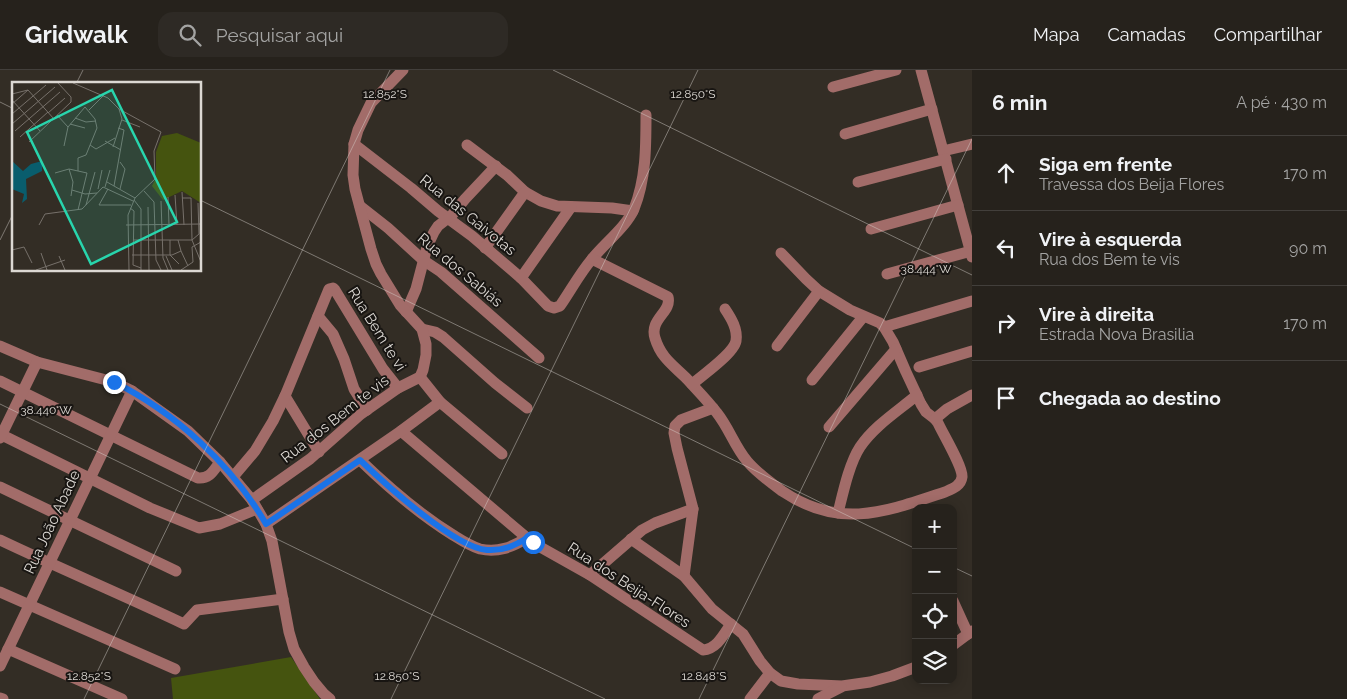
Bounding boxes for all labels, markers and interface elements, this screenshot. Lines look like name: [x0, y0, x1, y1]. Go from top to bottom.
search box: [158, 12, 508, 57]
text: Gridwalk: [25, 20, 128, 49]
icon: search: [176, 21, 204, 49]
text: Pesquisar aqui: [216, 24, 343, 46]
text: Mapa: [1033, 24, 1079, 45]
text: Camadas: [1107, 24, 1186, 45]
text: Compartilhar: [1214, 24, 1322, 45]
inset map: [12, 82, 201, 271]
text: 12.852°S: [363, 87, 407, 101]
text: 12.850°S: [671, 87, 715, 101]
text: 6 min: [992, 90, 1047, 115]
text: A pé · 430 m: [1236, 93, 1327, 112]
text: Siga em frente: [1039, 153, 1172, 175]
icon: ahead: [992, 159, 1020, 187]
text: 170 m: [1283, 164, 1327, 183]
street label: Rua das Gaivotas: [416, 171, 520, 259]
text: Travessa dos Beija Flores: [1039, 175, 1224, 194]
text: Vire à esquerda: [1039, 228, 1182, 250]
street label: Rua dos Sabiás: [414, 229, 506, 311]
icon: left: [992, 234, 1020, 262]
text: 90 m: [1289, 239, 1327, 258]
text: Rua dos Bem te vis: [1039, 250, 1180, 269]
text: 38.444°W: [900, 262, 952, 276]
street label: Rua Bem te vi: [344, 284, 410, 374]
text: Vire à direita: [1039, 303, 1154, 325]
icon: right: [992, 309, 1020, 337]
text: 170 m: [1283, 314, 1327, 333]
text: Estrada Nova Brasilia: [1039, 325, 1194, 344]
route end: [103, 371, 126, 394]
street label: Rua dos Bem te vis: [277, 371, 393, 467]
icon: arrive: [992, 384, 1020, 412]
text: Chegada ao destino: [1039, 387, 1221, 409]
text: 38.440°W: [20, 403, 72, 417]
street label: Rua João Abade: [20, 467, 84, 577]
map controls: [912, 504, 957, 684]
button: +: [912, 504, 957, 549]
route start: [522, 531, 545, 554]
street label: Rua dos Beija-Flores: [564, 539, 694, 631]
button: −: [912, 549, 957, 594]
button: locate: [912, 594, 957, 639]
button: layers: [912, 639, 957, 684]
text: 12.852°S: [67, 669, 111, 683]
text: 12.850°S: [375, 669, 419, 683]
text: 12.848°S: [682, 669, 726, 683]

